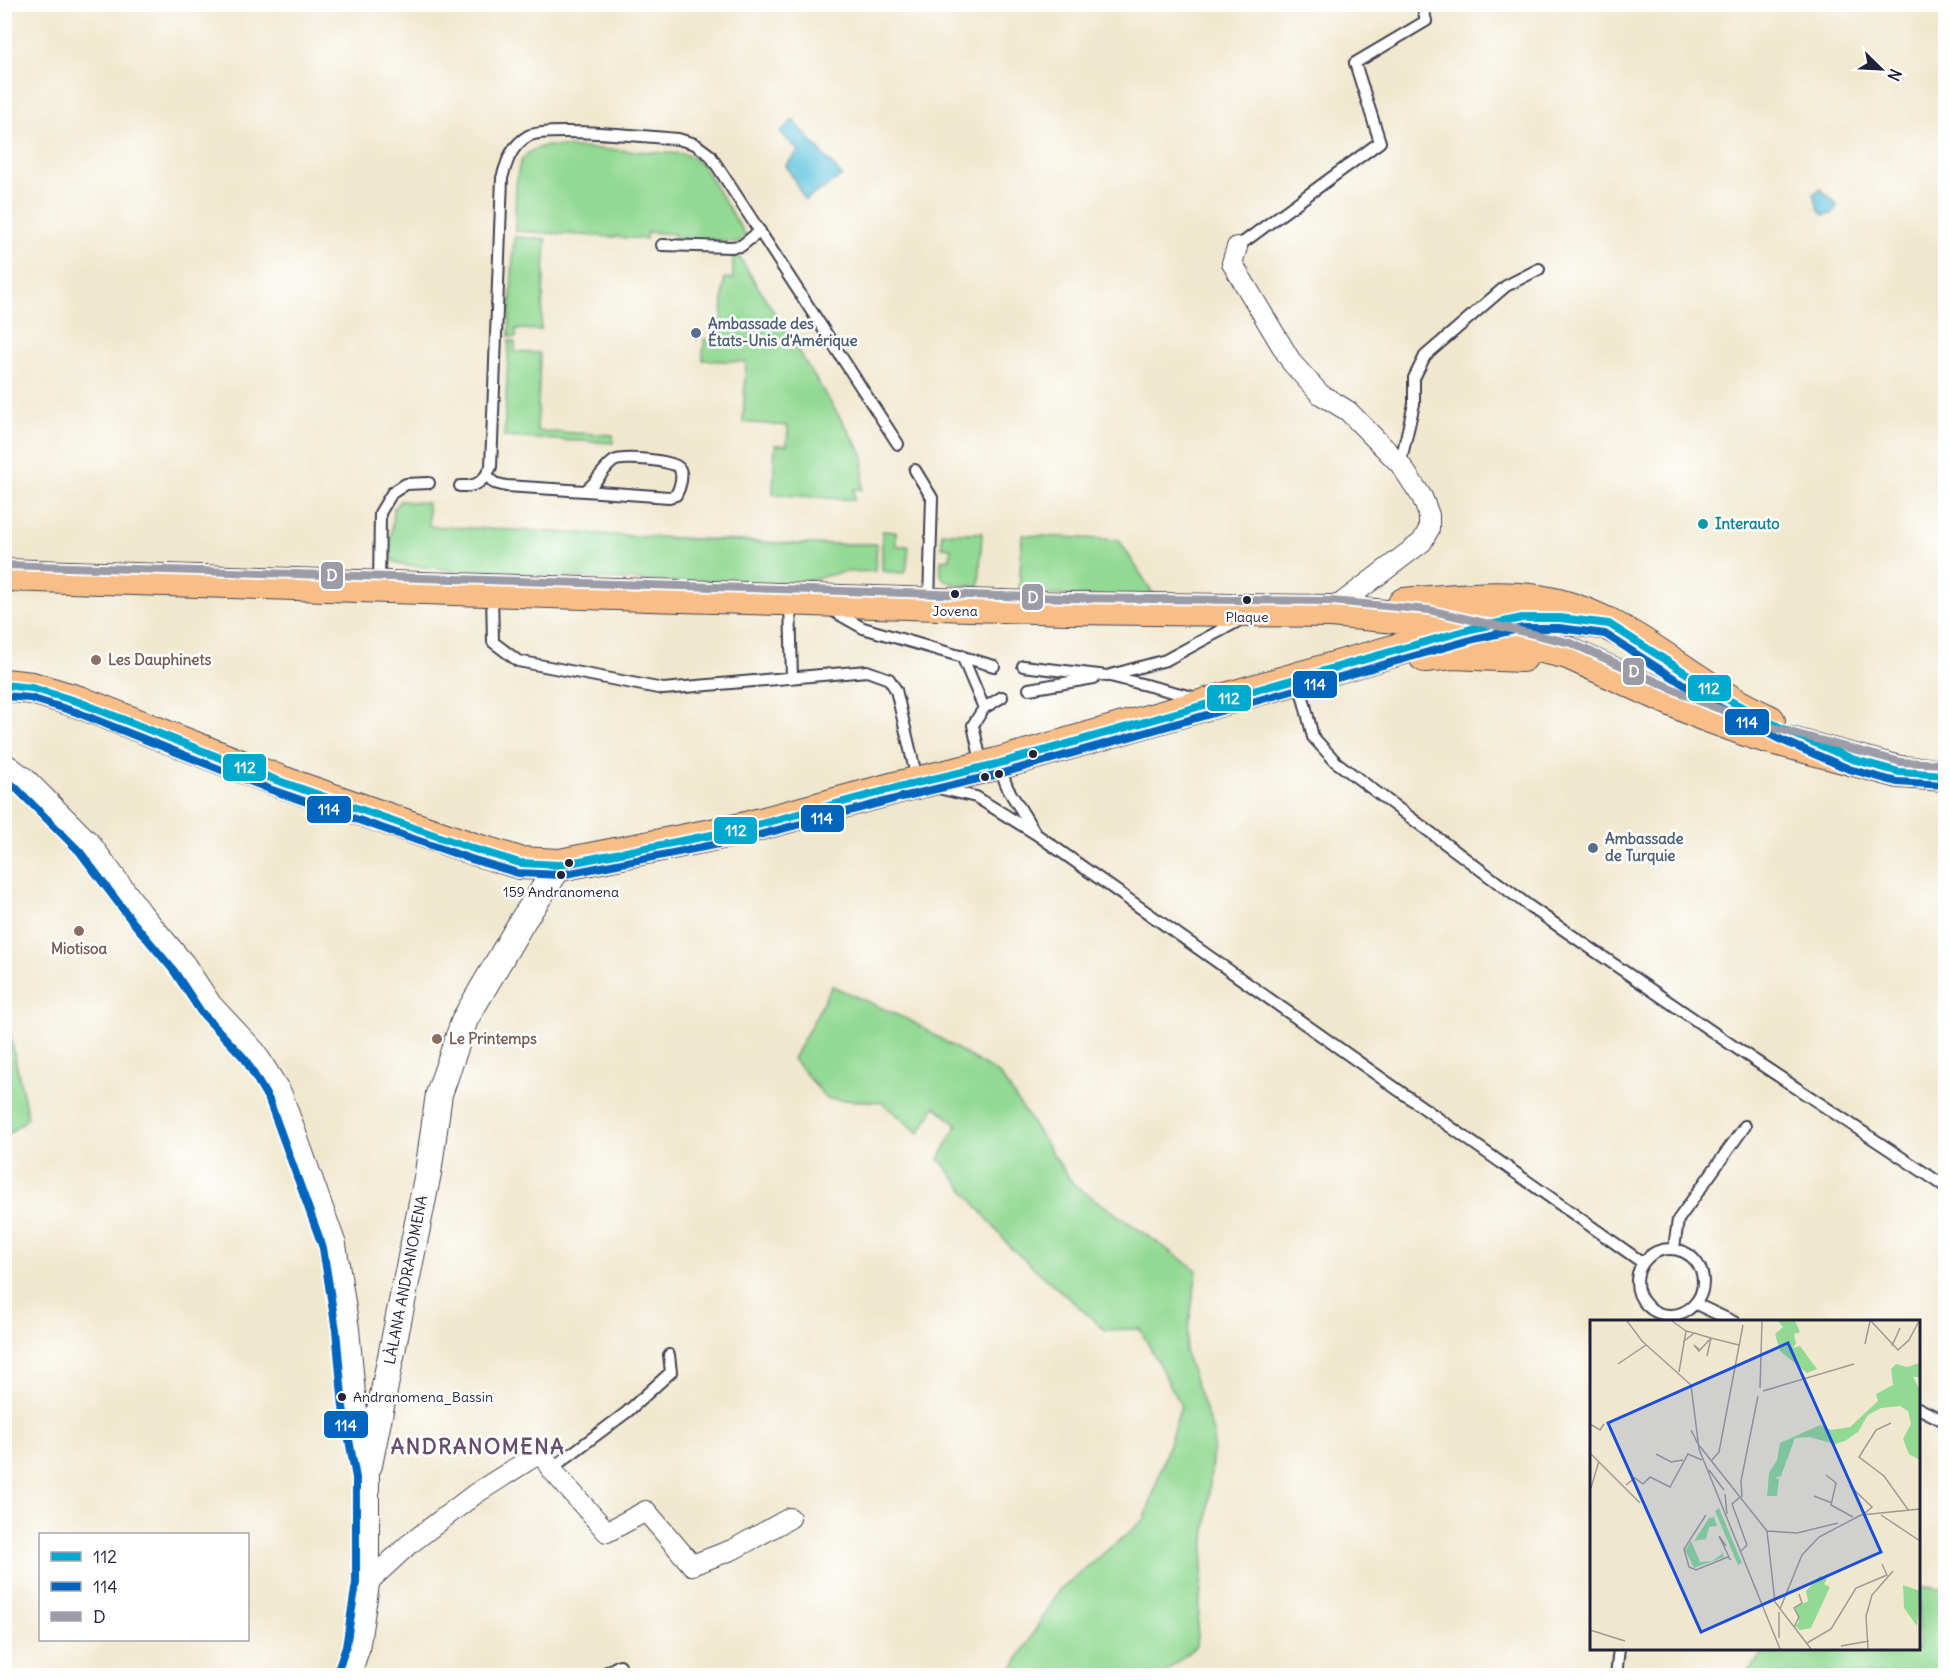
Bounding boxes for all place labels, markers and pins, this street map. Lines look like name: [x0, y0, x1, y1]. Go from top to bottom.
place label: Ambassade des États-Unis d'Amérique: [708, 314, 858, 351]
marker: Ambassade des États-Unis d'Amérique: [689, 326, 703, 340]
place label: Interauto: [1715, 514, 1780, 533]
marker: Interauto: [1696, 517, 1710, 531]
marker: Jovena: [949, 588, 961, 600]
marker: Plaque: [1241, 594, 1253, 606]
place label: Jovena: [932, 602, 978, 620]
place label: Plaque: [1226, 608, 1268, 626]
place label: Les Dauphinets: [108, 650, 211, 670]
marker: Les Dauphinets: [89, 653, 103, 667]
unlabelled marker: [1027, 748, 1039, 760]
unlabelled marker: [993, 768, 1005, 780]
unlabelled marker: [979, 771, 991, 783]
place label: Ambassade de Turquie: [1605, 829, 1684, 866]
marker: Ambassade de Turquie: [1586, 841, 1600, 855]
unlabelled marker: [563, 857, 575, 869]
marker: 159 Andranomena: [555, 869, 567, 881]
place label: 159 Andranomena: [503, 883, 619, 901]
marker: Miotisoa: [72, 924, 86, 938]
place label: Miotisoa: [51, 939, 107, 958]
place label: Le Printemps: [449, 1029, 537, 1049]
marker: Le Printemps: [430, 1032, 444, 1046]
place label: Andranomena_Bassin: [353, 1388, 493, 1406]
marker: Andranomena_Bassin: [336, 1391, 348, 1403]

